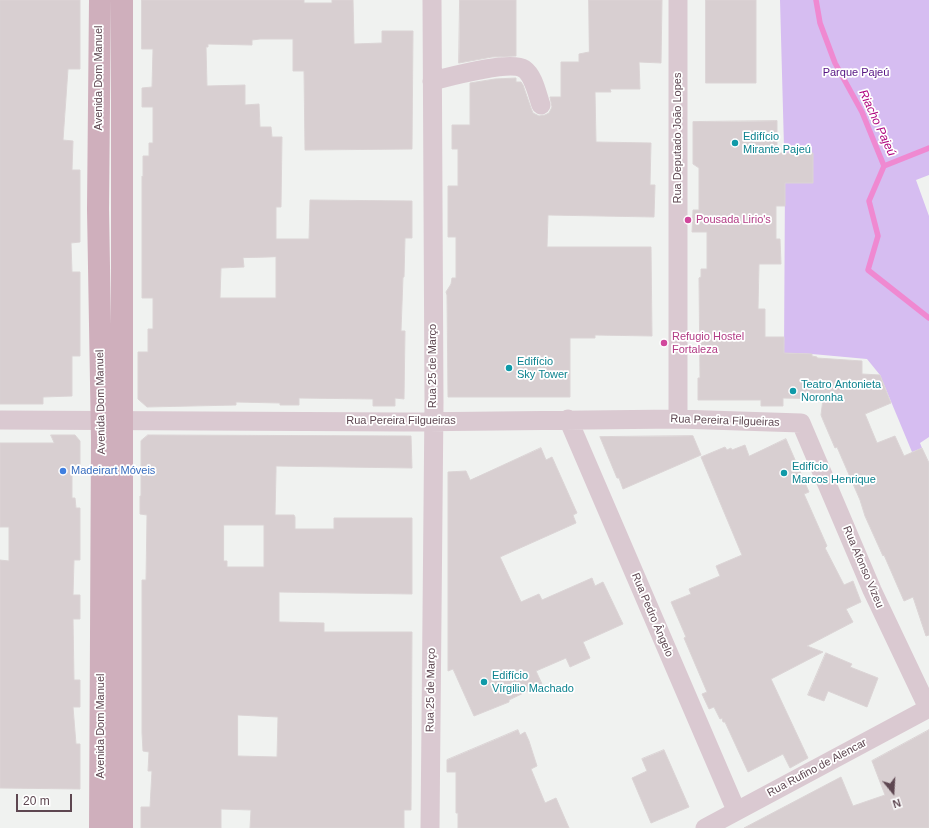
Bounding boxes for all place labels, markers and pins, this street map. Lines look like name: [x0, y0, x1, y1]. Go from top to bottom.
place label: Edifício Mirante Pajeú: [743, 130, 811, 156]
marker: Edifício Mirante Pajeú: [730, 138, 740, 148]
place label: Pousada Lirio's: [696, 213, 771, 227]
marker: Pousada Lirio's: [683, 215, 693, 225]
place label: Refugio Hostel Fortaleza: [672, 330, 744, 356]
marker: Refugio Hostel Fortaleza: [659, 338, 669, 348]
place label: Edifício Sky Tower: [517, 355, 568, 381]
marker: Edifício Sky Tower: [504, 363, 514, 373]
place label: Teatro Antonieta Noronha: [801, 378, 881, 404]
marker: Teatro Antonieta Noronha: [788, 386, 798, 396]
place label: Edifício Marcos Henrique: [792, 460, 876, 486]
place label: Madeirart Móveis: [71, 464, 155, 478]
marker: Madeirart Móveis: [58, 466, 68, 476]
marker: Edifício Marcos Henrique: [779, 468, 789, 478]
place label: Edifício Vírgilio Machado: [492, 669, 574, 695]
marker: Edifício Vírgilio Machado: [479, 677, 489, 687]

